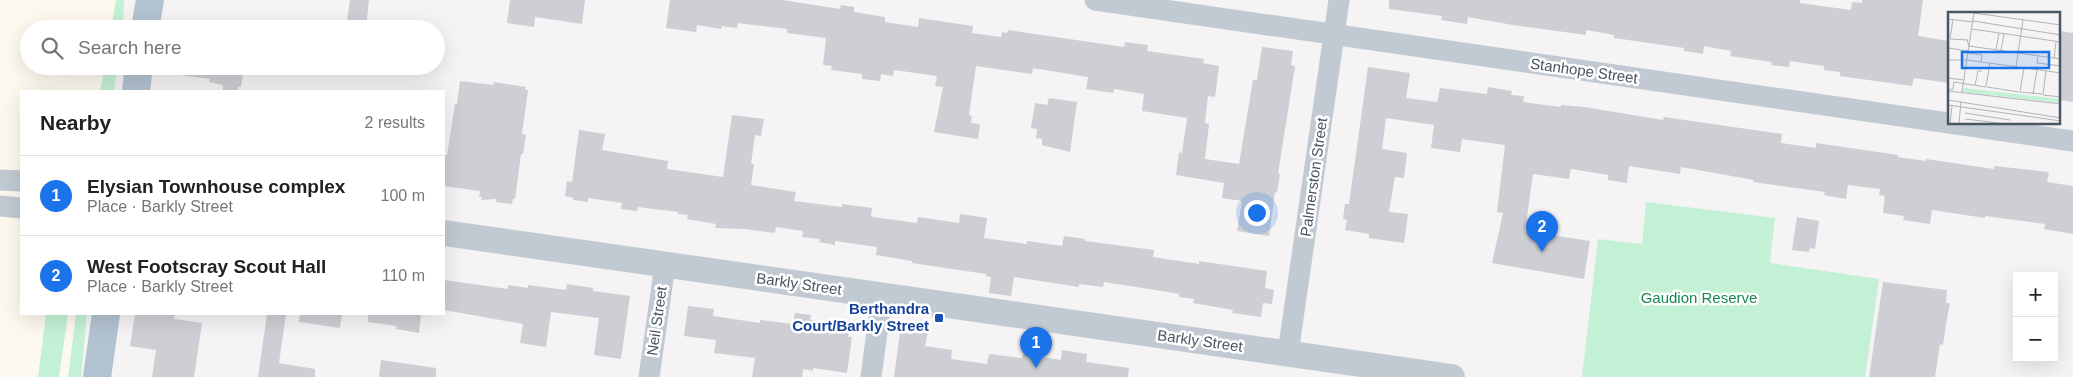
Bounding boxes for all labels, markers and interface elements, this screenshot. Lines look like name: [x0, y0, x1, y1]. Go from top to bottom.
inset map: [1948, 12, 2060, 125]
search box: [20, 20, 445, 75]
icon: search: [38, 34, 66, 62]
text: Search here: [78, 37, 182, 58]
street label: Stanhope Street: [1529, 55, 1640, 87]
text: Nearby: [40, 111, 111, 134]
text: 2 results: [365, 114, 425, 131]
street label: Palmerston Street: [1297, 115, 1330, 238]
text: Elysian Townhouse complex: [87, 176, 345, 197]
text: 1: [52, 187, 60, 204]
text: 100 m: [381, 187, 425, 204]
text: Place · Barkly Street: [87, 198, 233, 215]
your location: [1244, 200, 1270, 226]
pin: 2: [1526, 211, 1558, 252]
text: West Footscray Scout Hall: [87, 256, 326, 277]
text: 2: [52, 267, 60, 284]
text: 110 m: [382, 267, 425, 284]
street label: Barkly Street: [755, 269, 844, 298]
map controls: [2013, 272, 2058, 362]
button: +: [2013, 272, 2058, 317]
text: Place · Barkly Street: [87, 278, 233, 295]
street label: Neil Street: [643, 284, 670, 357]
park label: Gaudion Reserve: [1641, 289, 1757, 306]
place label: Berthandra Court/Barkly Street: [792, 300, 930, 334]
marker: Berthandra Court/Barkly Street: [933, 312, 945, 324]
button: −: [2013, 317, 2058, 362]
street label: Barkly Street: [1156, 326, 1245, 355]
pin: 1: [1020, 327, 1052, 368]

